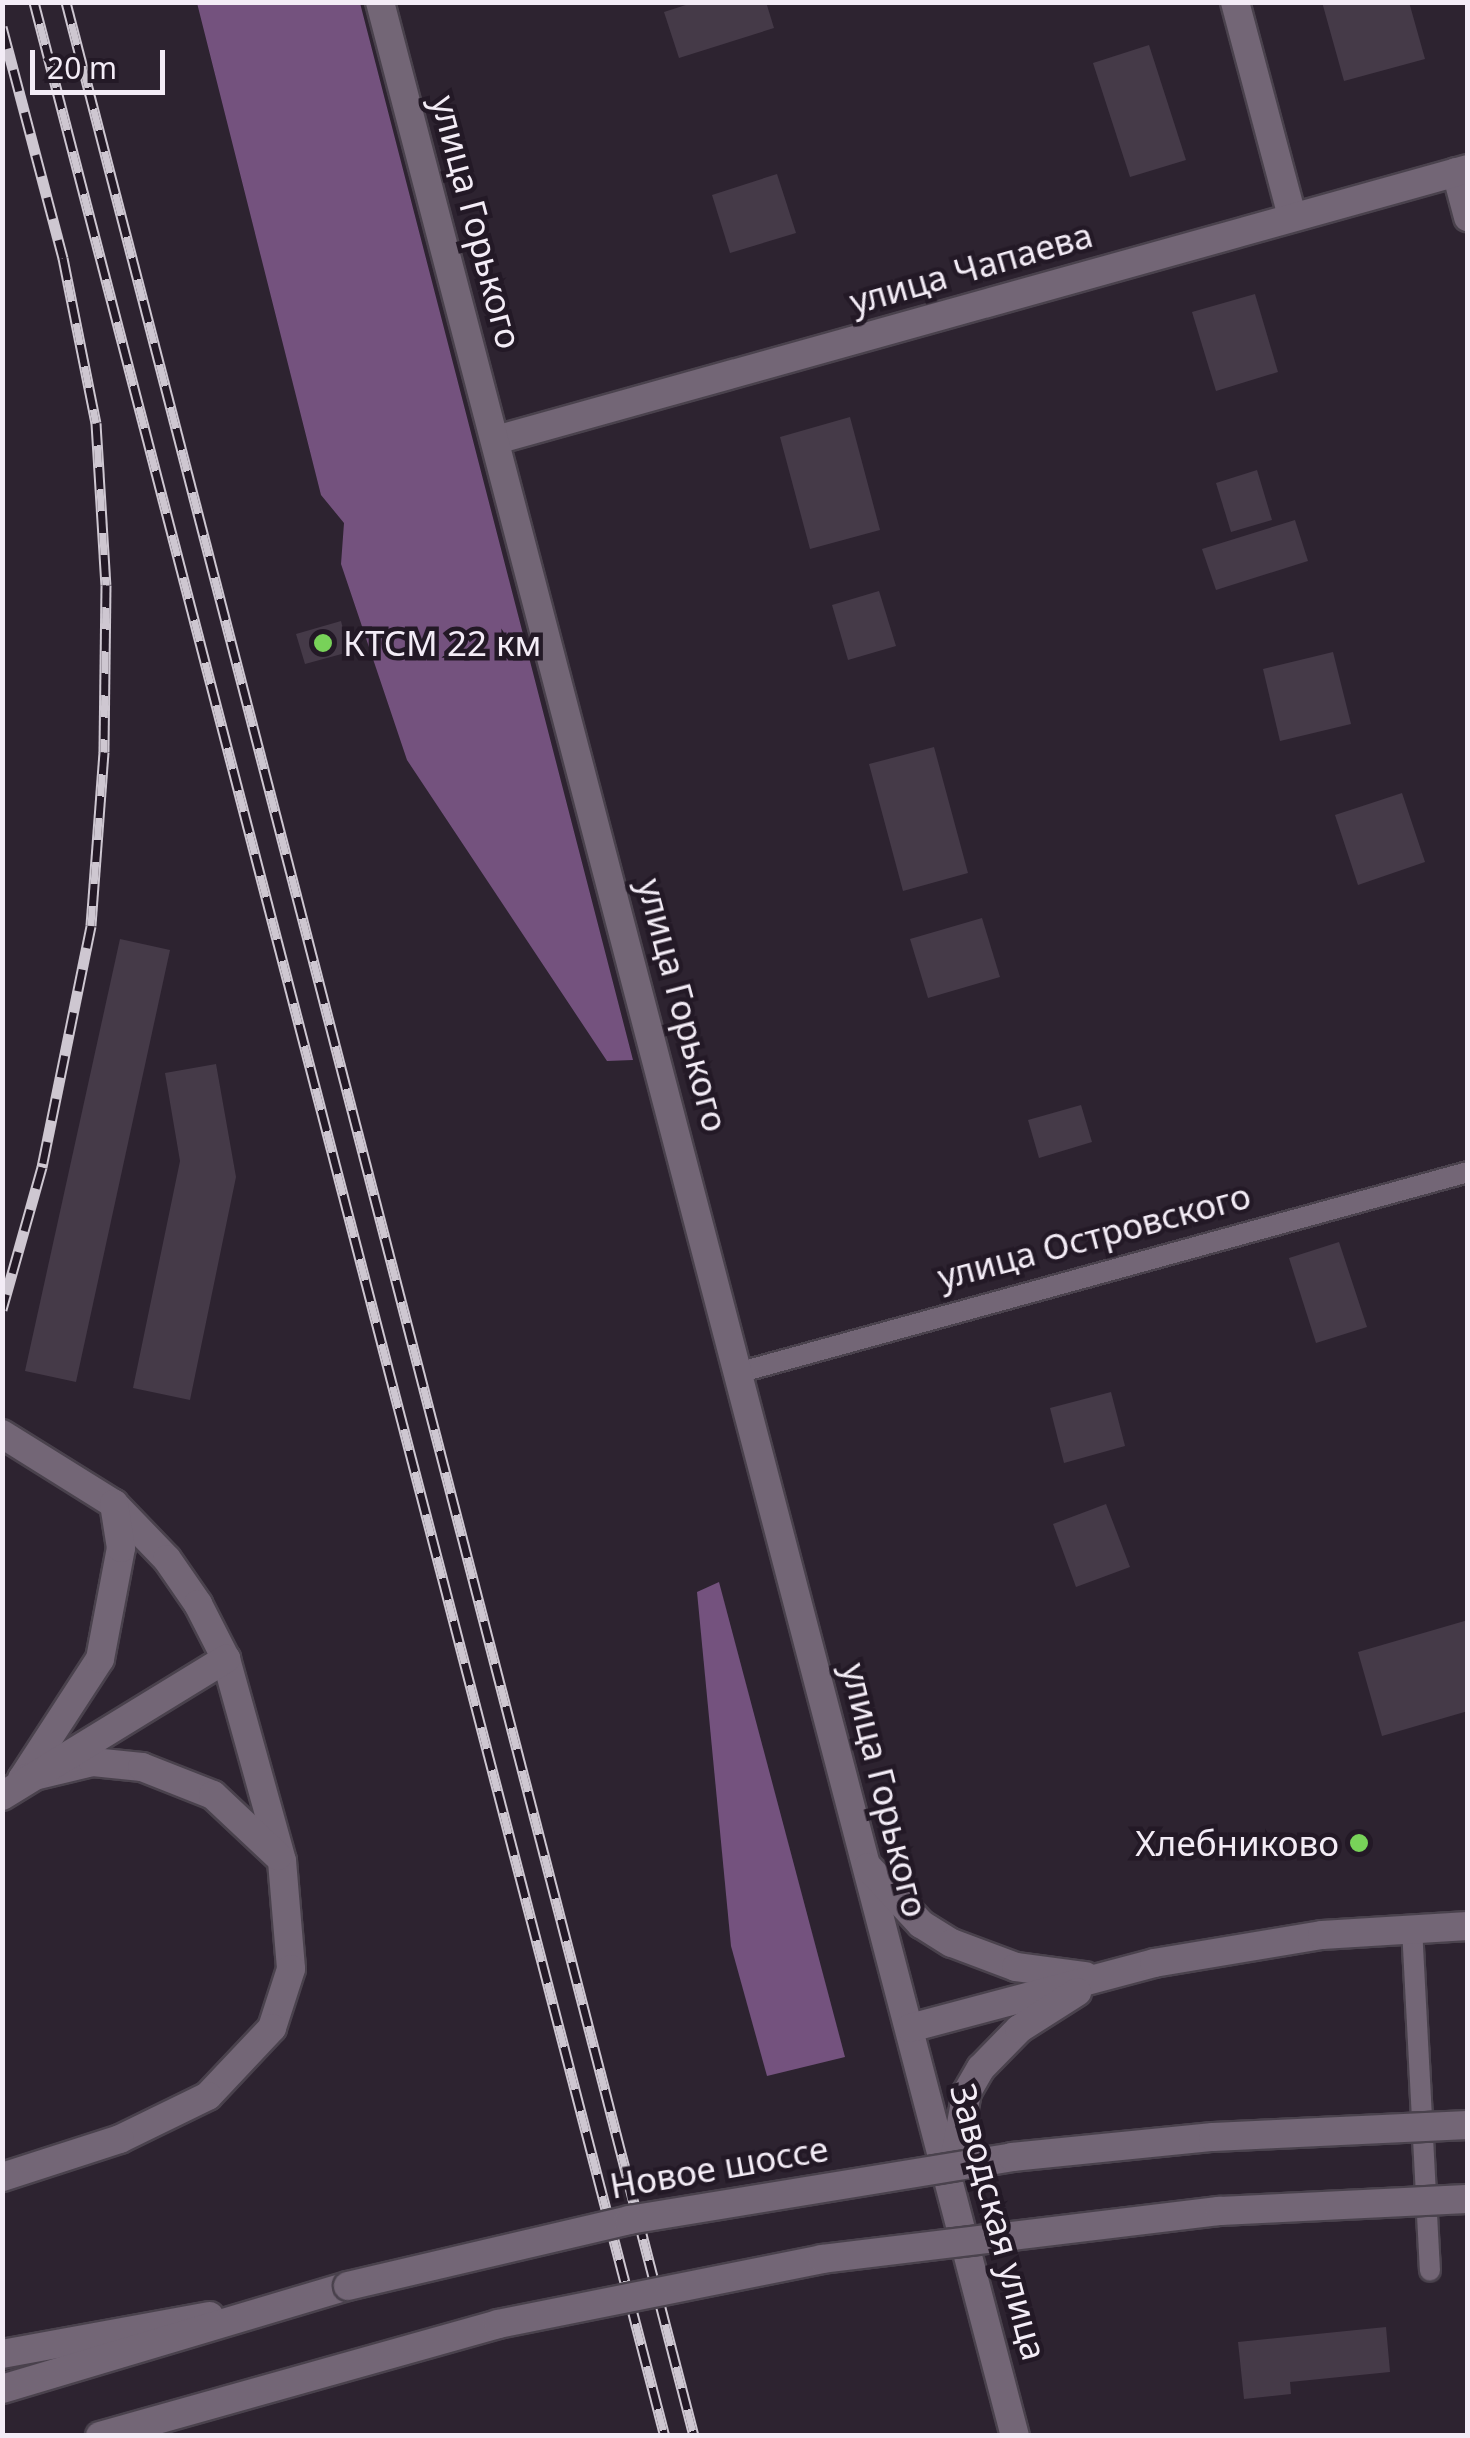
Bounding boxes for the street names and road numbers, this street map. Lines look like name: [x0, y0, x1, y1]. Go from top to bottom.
street label: улица Горького: [423, 91, 531, 353]
street label: улица Чапаева: [845, 213, 1097, 323]
street label: улица Горького: [629, 874, 737, 1136]
street label: улица Островского: [933, 1174, 1255, 1298]
street label: улица Горького: [833, 1659, 937, 1921]
street label: Заводская улица: [942, 2079, 1056, 2365]
street label: Новое шоссе: [607, 2127, 831, 2207]

